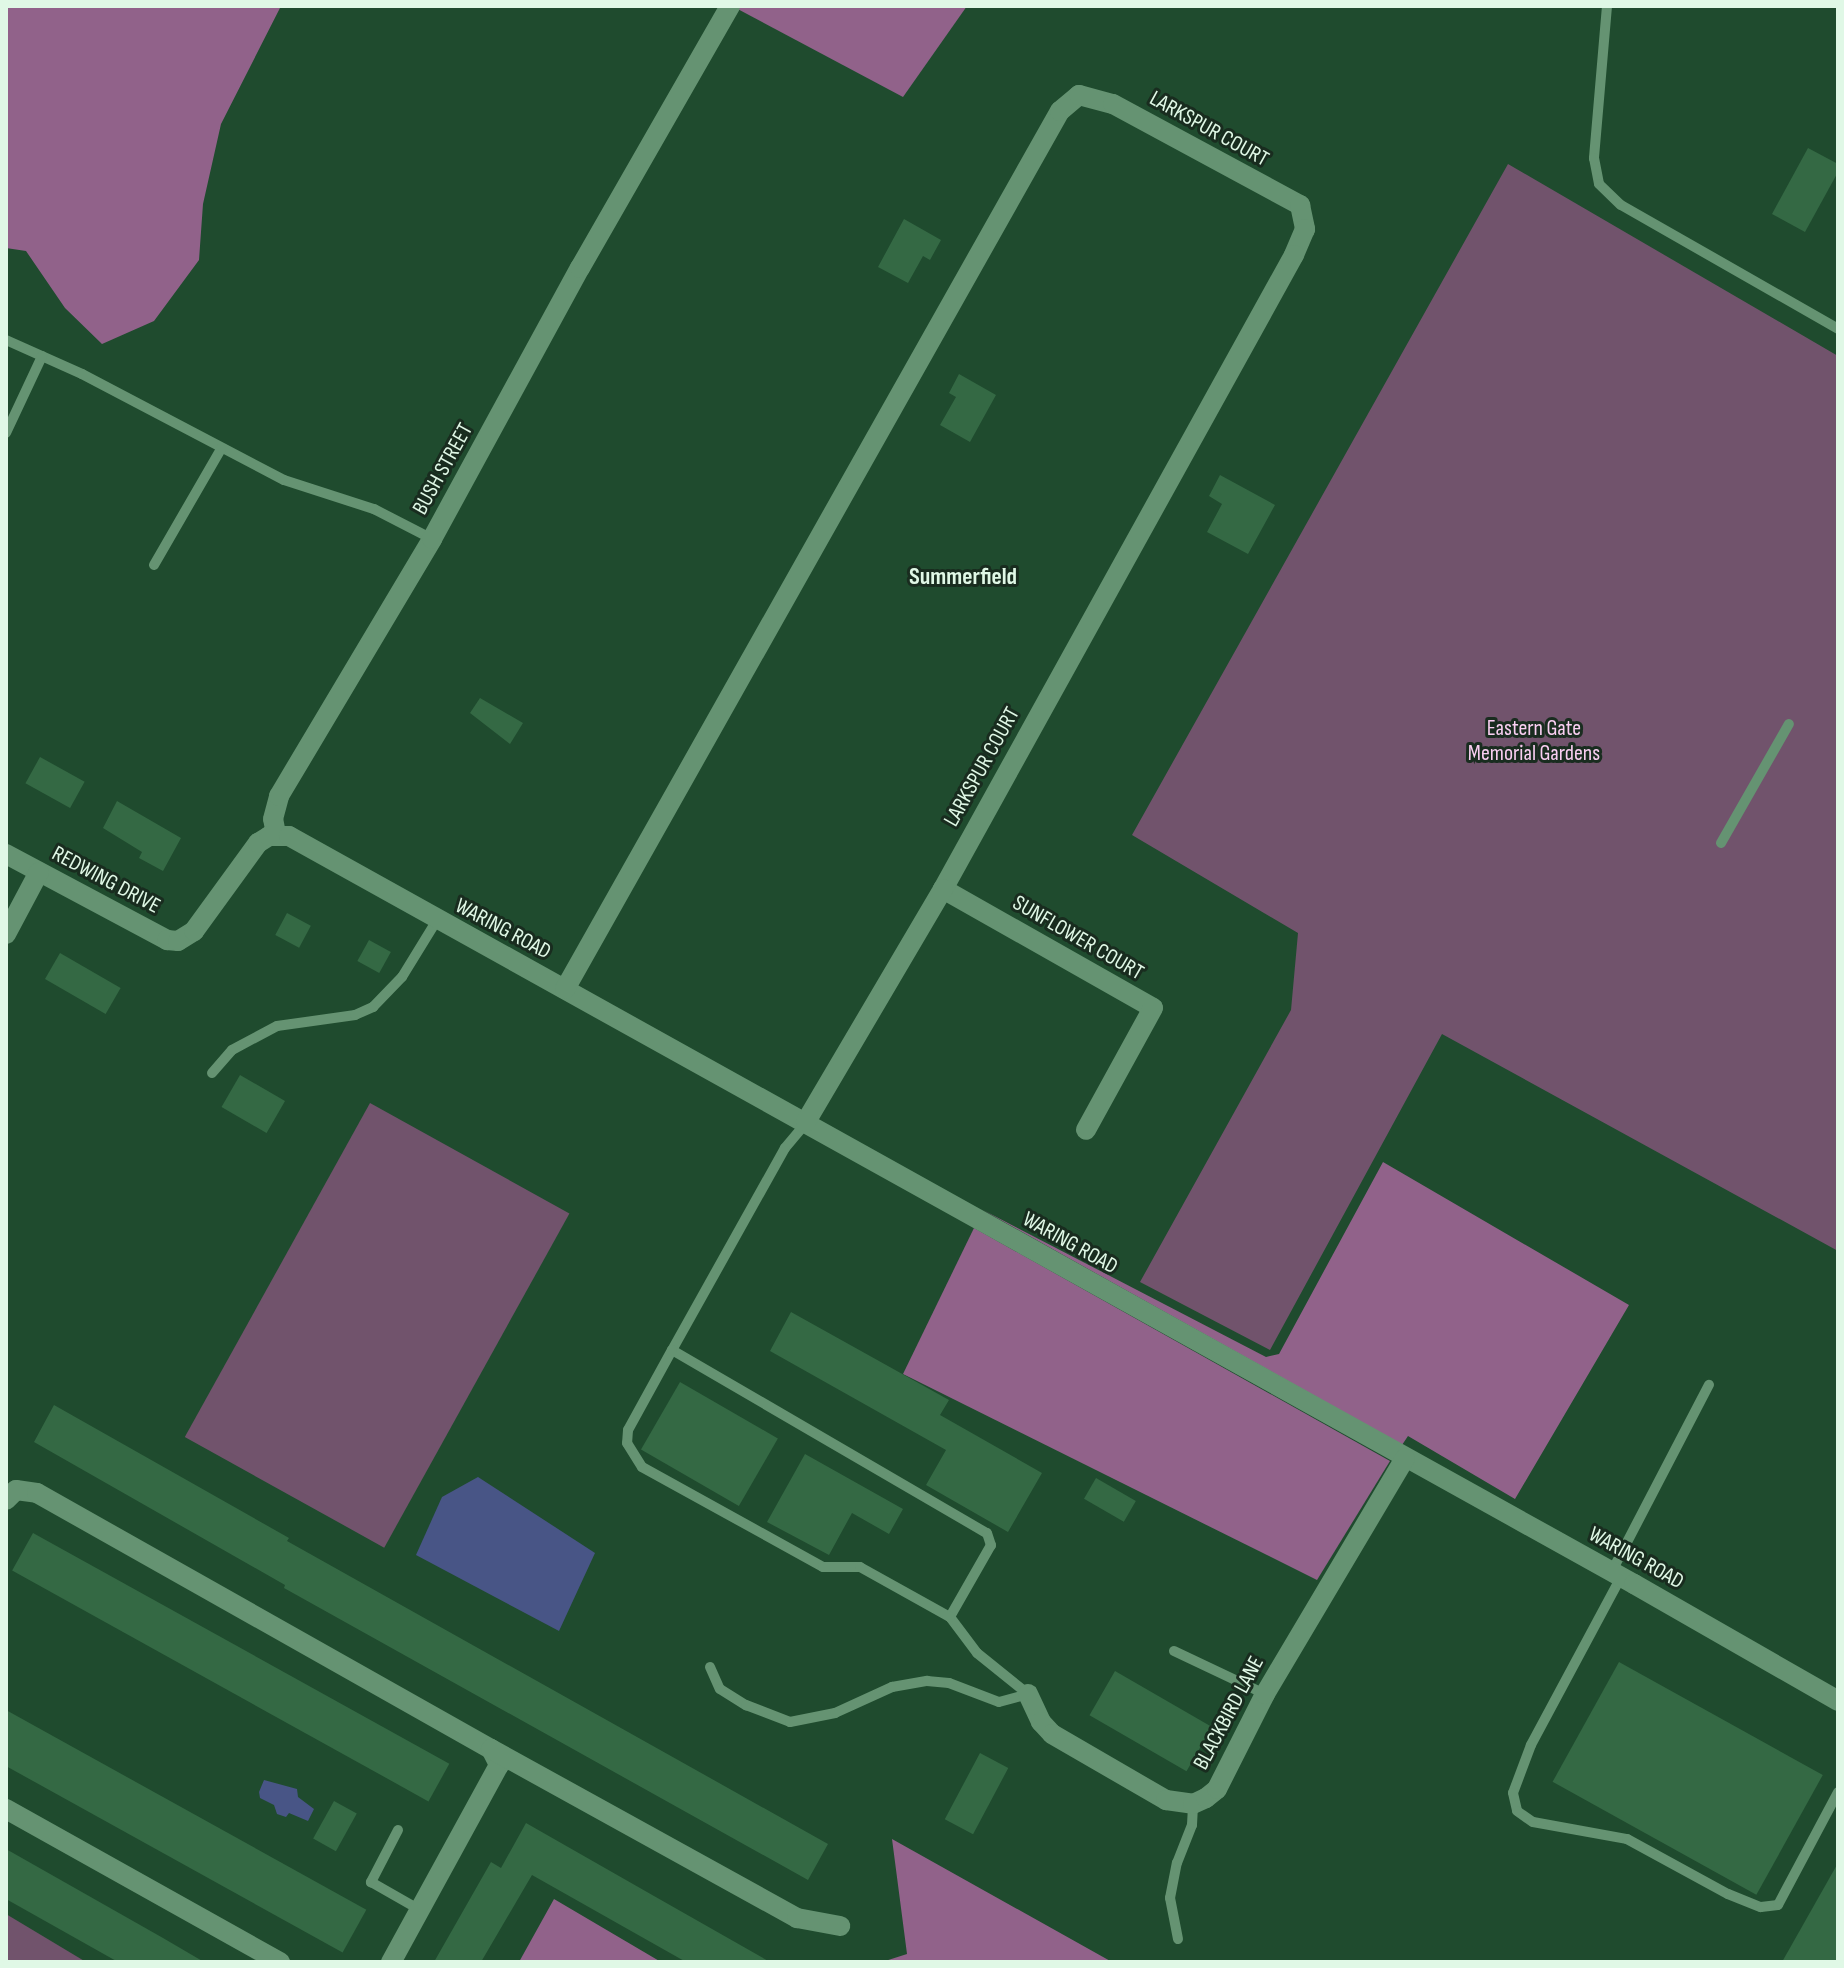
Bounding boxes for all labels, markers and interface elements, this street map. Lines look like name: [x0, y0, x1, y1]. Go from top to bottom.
street label: LARKSPUR COURT: [1145, 85, 1273, 173]
street label: BUSH STREET: [407, 419, 479, 519]
district label: Summerfield: [909, 563, 1017, 591]
street label: LARKSPUR COURT: [938, 703, 1026, 831]
park label: Eastern Gate Memorial Gardens: [1468, 715, 1600, 766]
street label: REDWING DRIVE: [47, 840, 165, 920]
street label: SUNFLOWER COURT: [1008, 890, 1148, 986]
street label: WARING ROAD: [451, 893, 555, 965]
street label: WARING ROAD: [1018, 1206, 1122, 1280]
street label: WARING ROAD: [1584, 1521, 1688, 1595]
street label: BLACKBIRD LANE: [1188, 1652, 1270, 1774]

